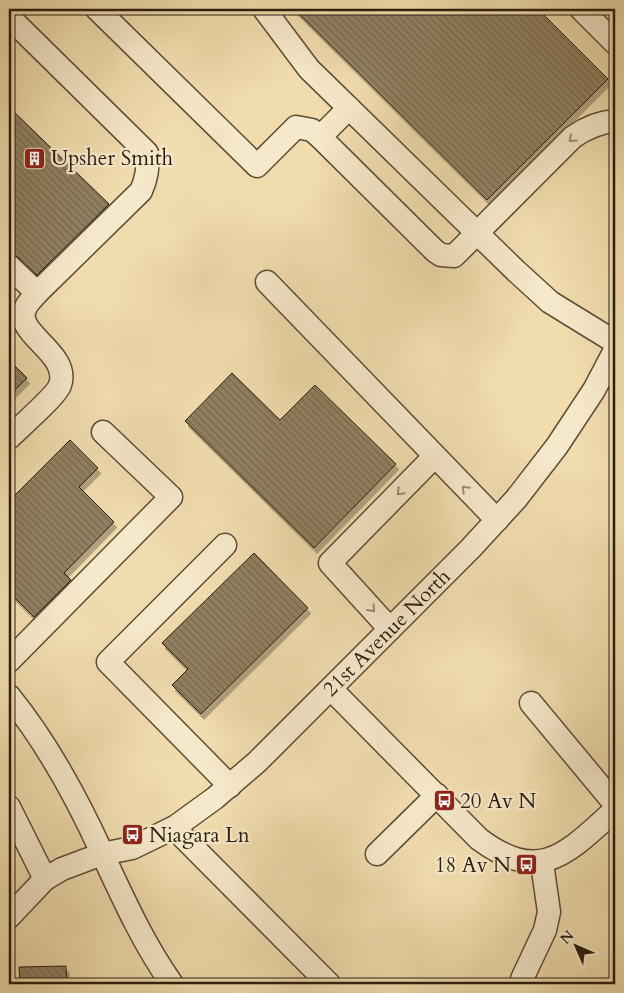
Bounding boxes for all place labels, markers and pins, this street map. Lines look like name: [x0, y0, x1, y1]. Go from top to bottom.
place label: Upsher Smith: [51, 144, 174, 173]
building icon: Upsher Smith: [23, 146, 47, 170]
place label: 20 Av N: [460, 787, 536, 816]
bus stop icon: 20 Av N: [432, 789, 456, 813]
place label: Niagara Ln: [149, 821, 250, 850]
bus stop icon: Niagara Ln: [121, 823, 145, 847]
place label: 18 Av N: [435, 851, 511, 880]
bus stop icon: 18 Av N: [515, 853, 539, 877]

